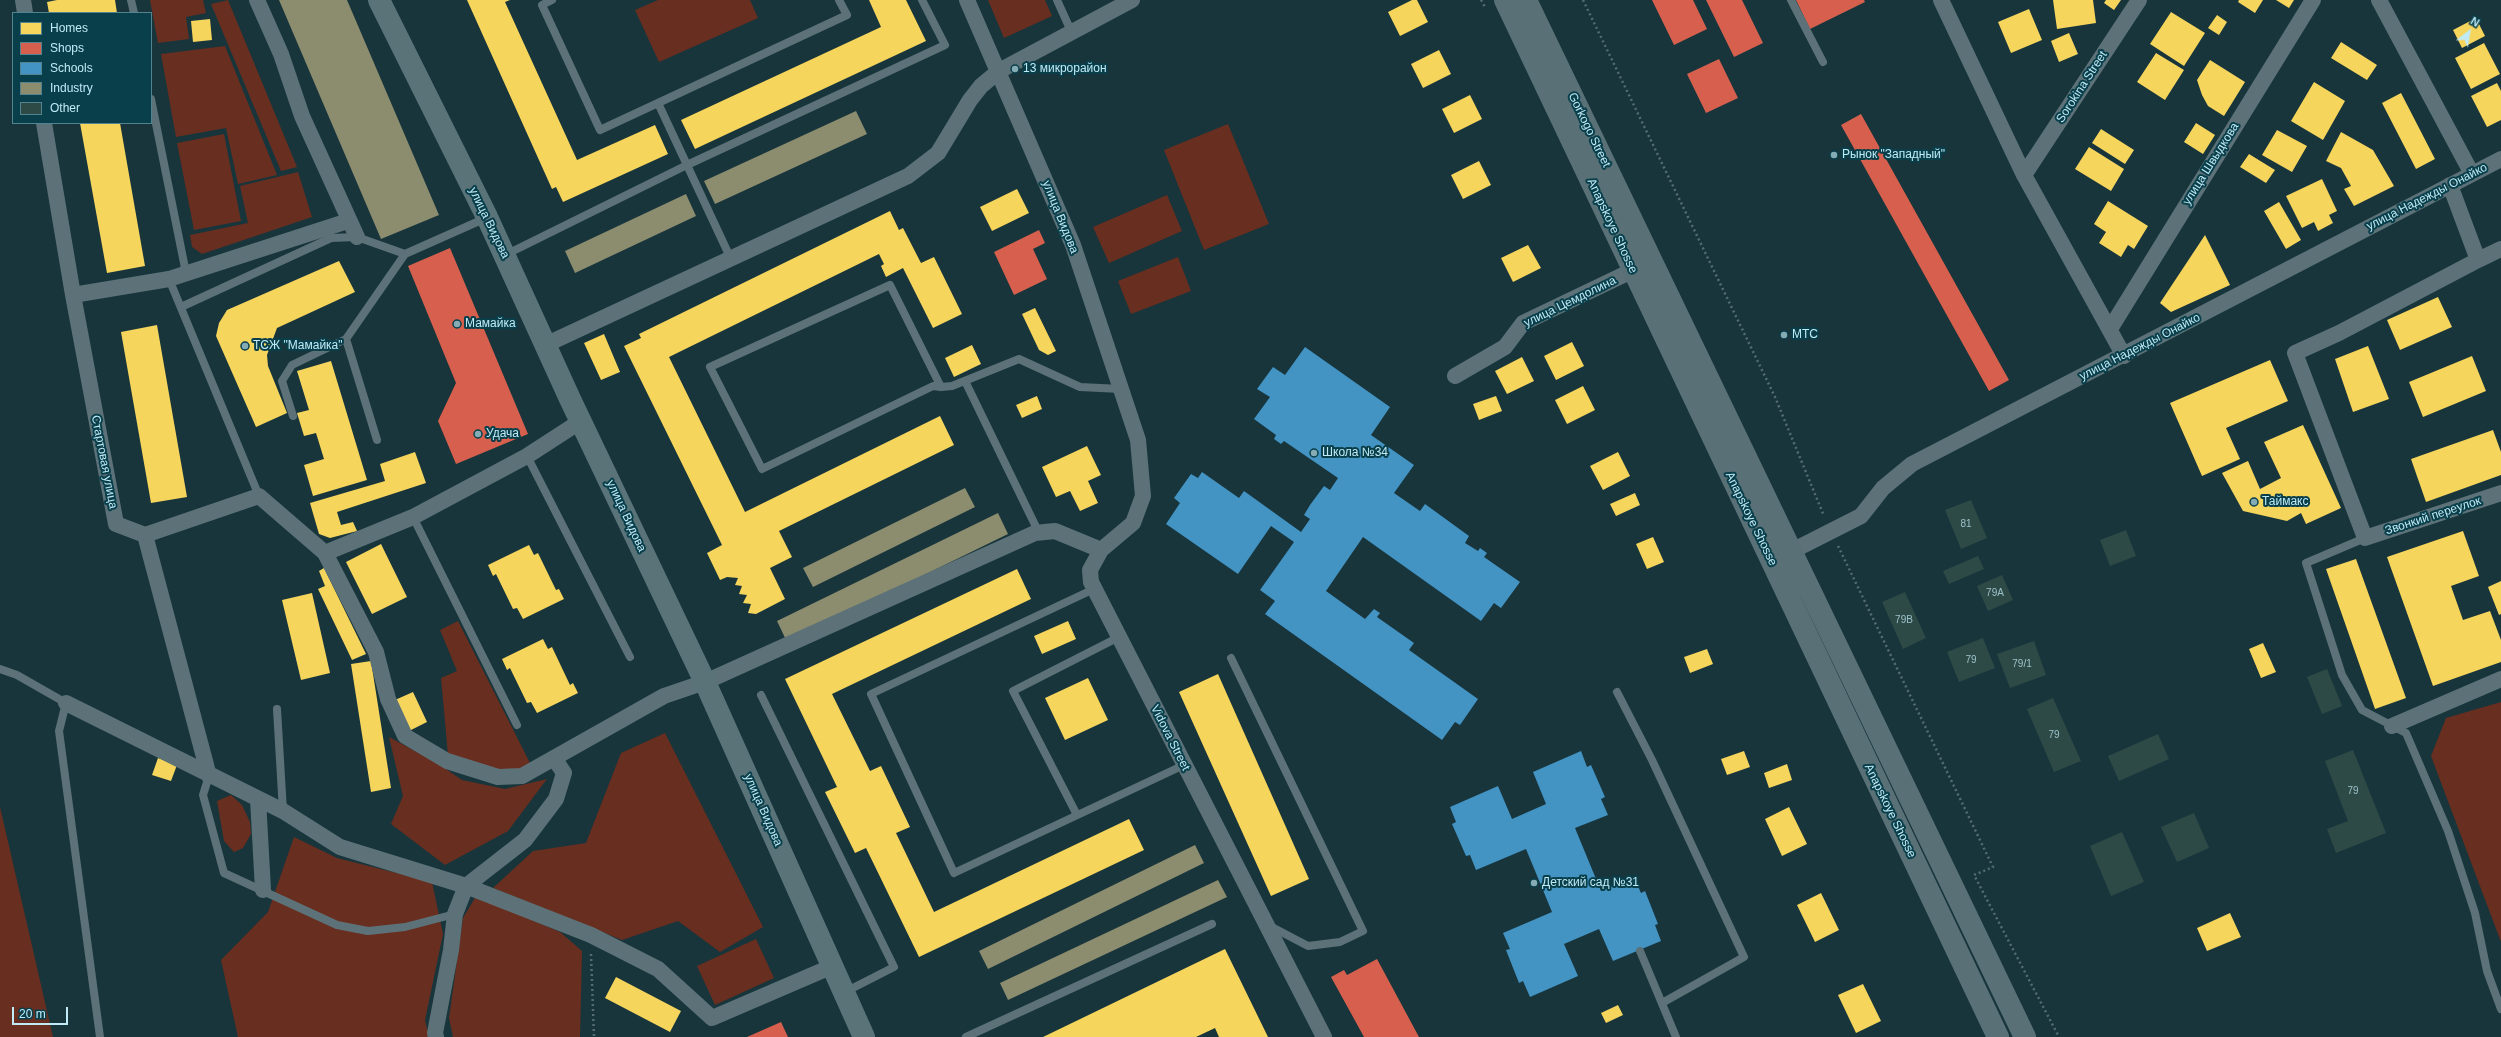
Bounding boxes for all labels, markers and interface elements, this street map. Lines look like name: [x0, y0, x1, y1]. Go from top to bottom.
legend: [12, 12, 152, 124]
north arrow: [2449, 12, 2489, 52]
text: N: [2469, 15, 2482, 29]
text: Homes: [50, 21, 88, 35]
text: Shops: [50, 41, 84, 55]
street label: Sorokina Street: [2053, 48, 2111, 126]
text: Schools: [50, 61, 93, 75]
place label: 13 микрорайон: [1023, 62, 1107, 76]
marker: 13 микрорайон: [1010, 64, 1020, 74]
text: Industry: [50, 81, 93, 95]
street label: Gorkogo Street: [1565, 90, 1613, 170]
text: Other: [50, 101, 80, 115]
street label: улица Швыдкова: [2180, 120, 2242, 208]
place label: Рынок "Западный": [1842, 148, 1945, 162]
marker: Рынок "Западный": [1829, 150, 1839, 160]
street label: улица Надежды Онайко: [2364, 160, 2490, 234]
street label: Anapskoye Shosse: [1584, 176, 1640, 276]
street label: улица Видова: [1039, 178, 1081, 256]
street label: улица Видова: [466, 185, 512, 261]
street label: улица Цемдолина: [1522, 273, 1618, 331]
street label: улица Надежды Онайко: [2077, 310, 2203, 384]
place label: Мамайка: [465, 317, 516, 331]
marker: Мамайка: [452, 319, 462, 329]
place label: МТС: [1792, 328, 1818, 342]
marker: МТС: [1779, 330, 1789, 340]
place label: ТСЖ "Мамайка": [253, 339, 343, 353]
marker: ТСЖ "Мамайка": [240, 341, 250, 351]
street label: Стартовая улица: [88, 414, 120, 510]
place label: Удача: [486, 427, 519, 441]
marker: Удача: [473, 429, 483, 439]
place label: Школа №34: [1322, 446, 1388, 460]
marker: Школа №34: [1309, 448, 1319, 458]
street label: Anapskoye Shosse: [1722, 470, 1780, 568]
street label: улица Видова: [603, 478, 649, 554]
street label: Звонкий переулок: [2383, 494, 2483, 538]
place label: Таймакс: [2262, 495, 2308, 509]
marker: Таймакс: [2249, 497, 2259, 507]
house number: 81: [1960, 518, 1972, 530]
house number: 79А: [1986, 587, 2004, 599]
house number: 79В: [1895, 614, 1913, 626]
house number: 79: [1965, 654, 1977, 666]
house number: 79/1: [2012, 658, 2032, 670]
street label: Vidova Street: [1147, 703, 1193, 773]
house number: 79: [2048, 729, 2060, 741]
street label: Anapskoye Shosse: [1861, 762, 1919, 860]
street label: улица Видова: [741, 772, 785, 848]
house number: 79: [2347, 785, 2359, 797]
place label: Детский сад №31: [1542, 876, 1639, 890]
marker: Детский сад №31: [1529, 878, 1539, 888]
scale bar: [14, 999, 70, 1025]
text: 20 m: [19, 1007, 46, 1021]

